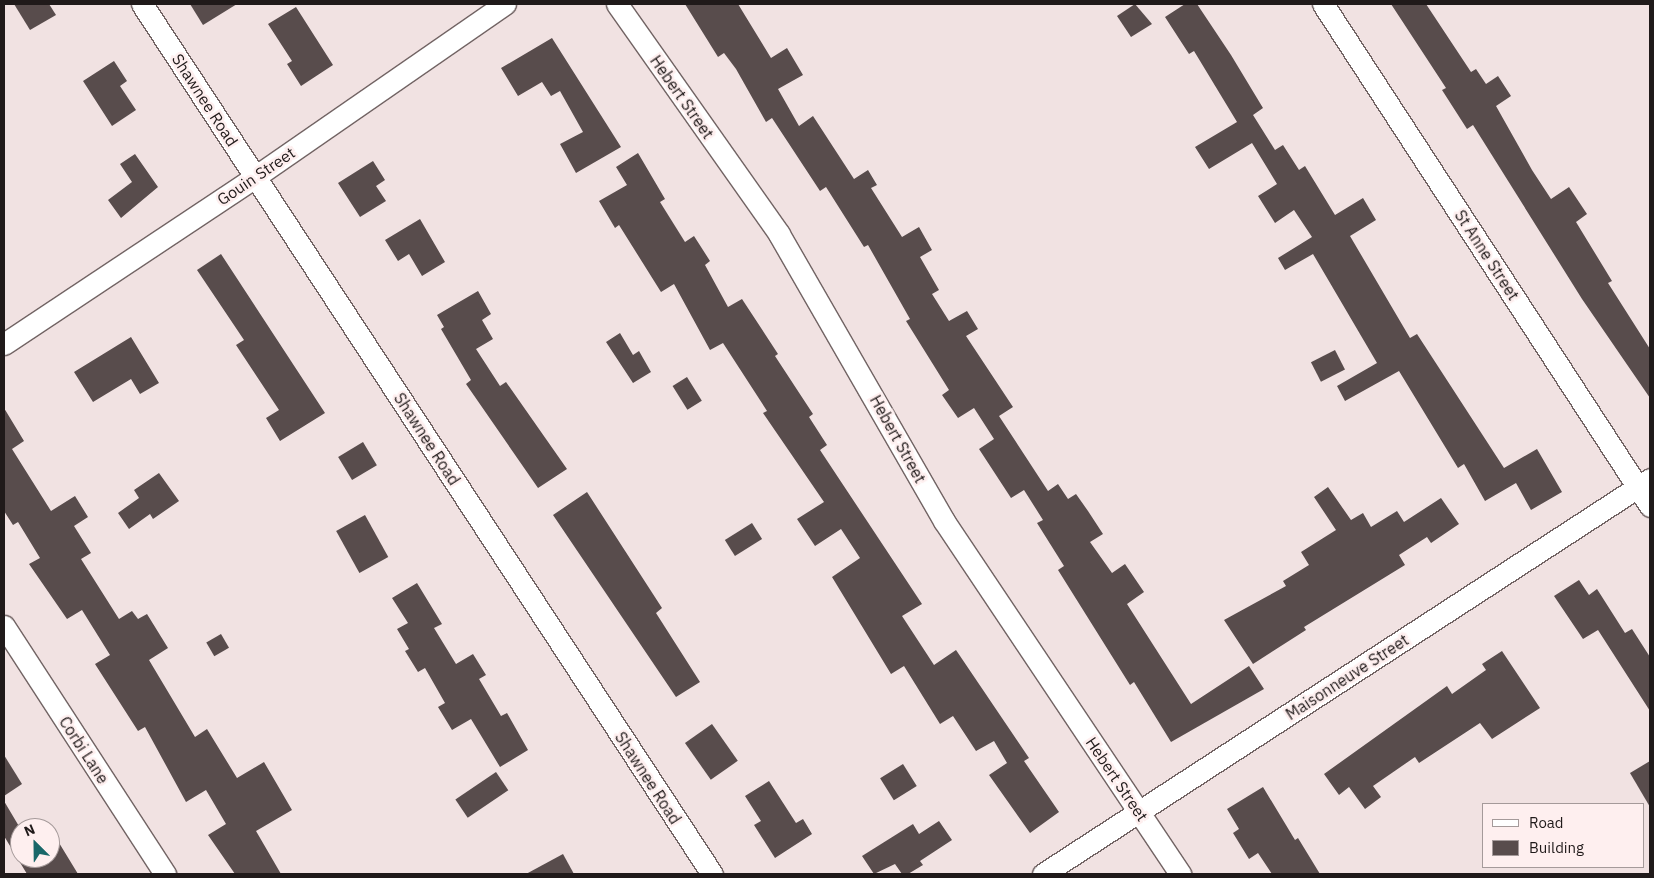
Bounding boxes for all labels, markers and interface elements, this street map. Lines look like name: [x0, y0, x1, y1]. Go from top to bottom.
street label: Shawnee Road: [168, 50, 242, 150]
street label: Hebert Street: [646, 52, 718, 142]
street label: Gouin Street: [213, 143, 299, 209]
street label: St Anne Street: [1451, 206, 1523, 304]
street label: Shawnee Road: [390, 389, 464, 489]
street label: Hebert Street: [866, 392, 930, 486]
street label: Maisonneuve Street: [1282, 630, 1412, 724]
street label: Corbi Lane: [55, 713, 113, 787]
street label: Shawnee Road: [611, 728, 685, 828]
street label: Hebert Street: [1082, 733, 1152, 825]
legend: [1482, 803, 1644, 868]
text: Road: [1529, 813, 1564, 832]
north arrow: [10, 818, 60, 868]
text: N: [21, 820, 38, 840]
text: Building: [1529, 838, 1584, 857]

